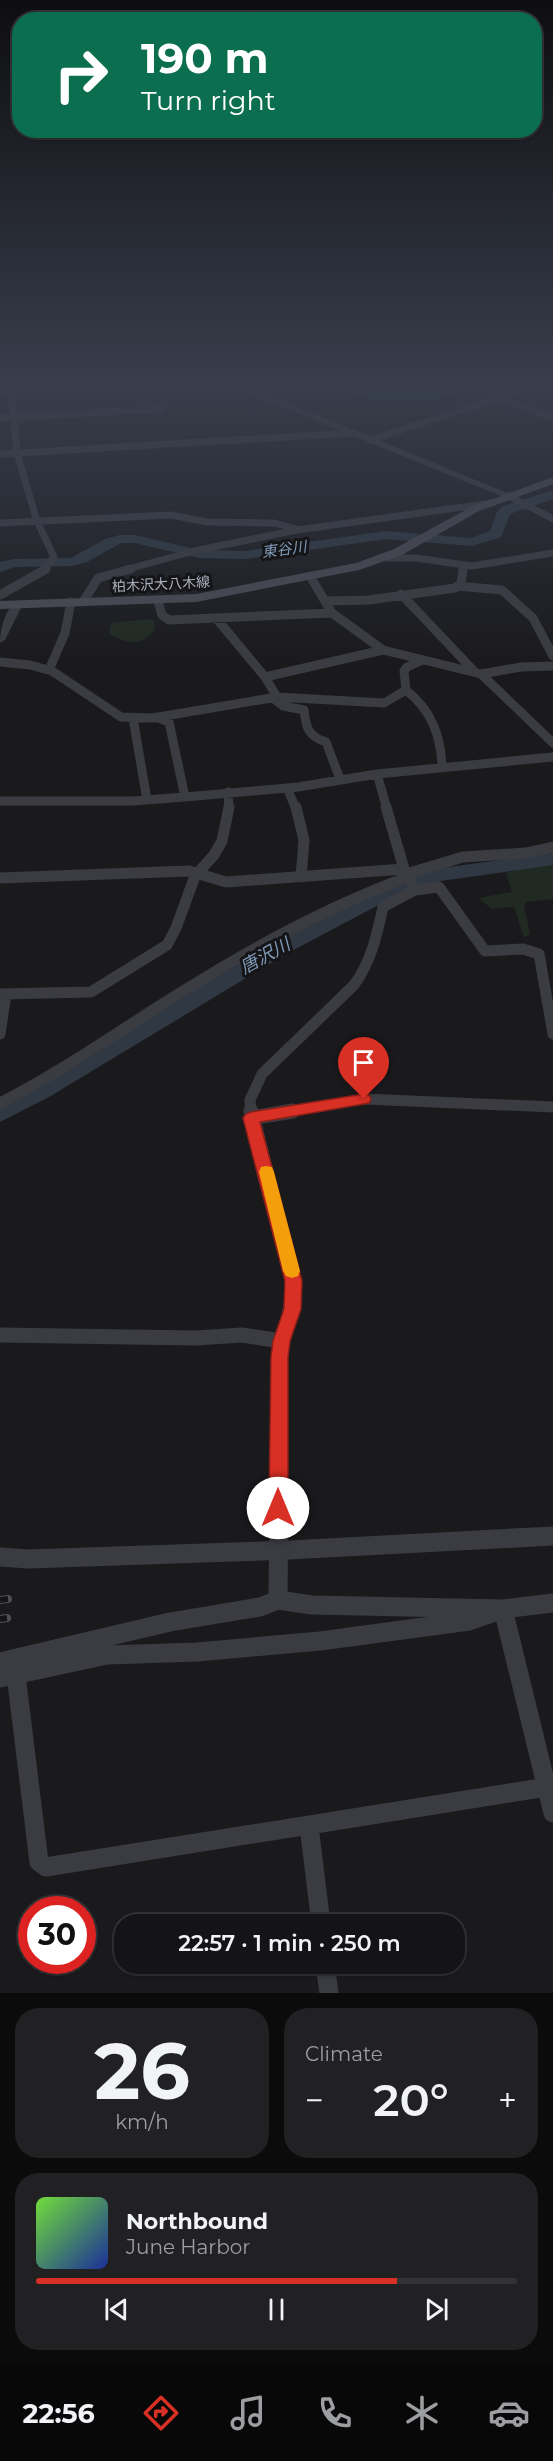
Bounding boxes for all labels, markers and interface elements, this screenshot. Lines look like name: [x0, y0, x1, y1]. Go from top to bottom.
text: 190 m: [141, 32, 269, 84]
icon: right: [42, 36, 120, 114]
text: Turn right: [141, 84, 276, 117]
water label: 東谷川: [260, 536, 310, 562]
street label: 柏木沢大八木線: [112, 572, 210, 596]
water label: 唐沢川: [236, 932, 296, 979]
pin: [338, 1037, 389, 1099]
icon: arrive: [347, 1046, 380, 1079]
position arrow: [246, 1476, 310, 1540]
speed limit sign: 30: [18, 1896, 96, 1974]
text: 22:57 · 1 min · 250 m: [178, 1930, 401, 1957]
text: 26: [94, 2023, 190, 2119]
text: Climate: [305, 2042, 383, 2066]
text: 20°: [373, 2072, 449, 2127]
text: −: [305, 2080, 324, 2120]
text: +: [498, 2080, 517, 2120]
text: km/h: [115, 2110, 169, 2134]
text: Northbound: [126, 2208, 268, 2235]
text: June Harbor: [126, 2235, 250, 2259]
icon: previous: [100, 2293, 133, 2326]
icon: pause: [260, 2293, 293, 2326]
icon: next: [420, 2293, 453, 2326]
icon: directions: [140, 2392, 182, 2434]
icon: music: [227, 2392, 269, 2434]
icon: phone: [314, 2392, 356, 2434]
icon: climate: [401, 2392, 443, 2434]
icon: car: [488, 2392, 530, 2434]
text: 22:56: [23, 2397, 95, 2430]

